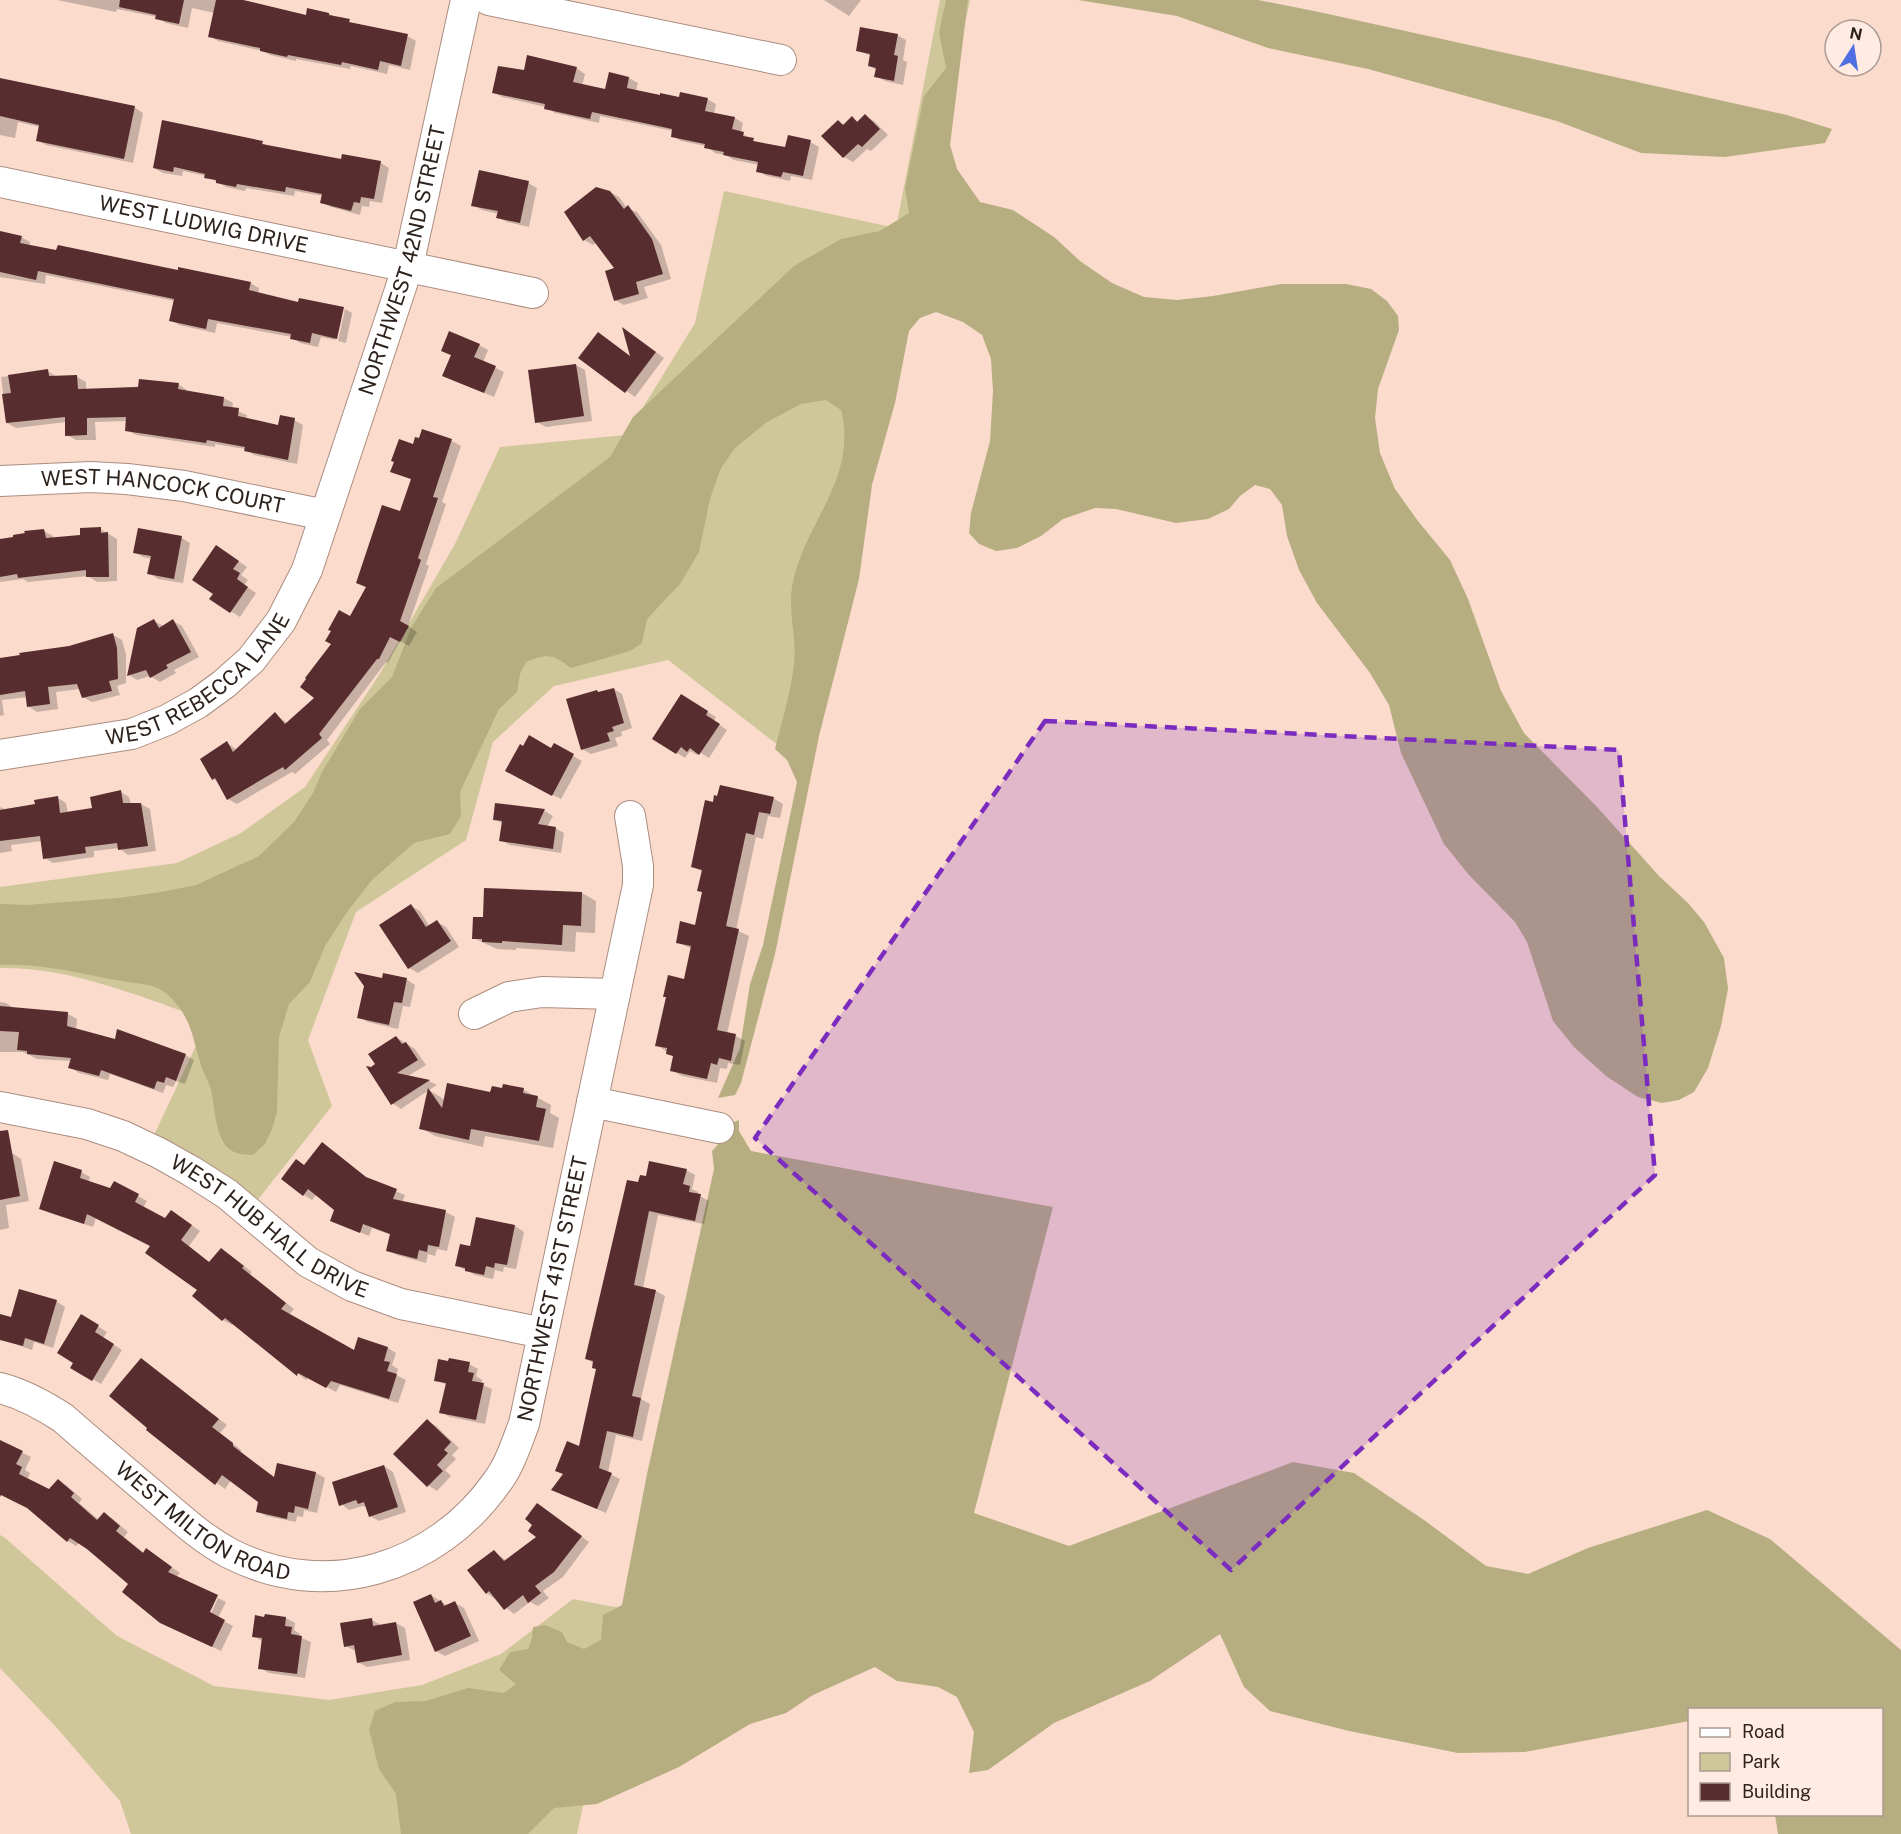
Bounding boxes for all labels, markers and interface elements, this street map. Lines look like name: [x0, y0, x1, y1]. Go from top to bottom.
north arrow: [1823, 18, 1883, 78]
text: N: [1848, 23, 1864, 44]
street label: NORTHWEST 42ND STREET: [353, 123, 450, 398]
street label: WEST LUDWIG DRIVE: [97, 190, 311, 258]
street label: WEST HANCOCK COURT: [40, 464, 287, 518]
street label: WEST REBECCA LANE: [104, 609, 295, 750]
street label: WEST HUB HALL DRIVE: [166, 1149, 372, 1303]
street label: NORTHWEST 41ST STREET: [512, 1154, 592, 1424]
street label: WEST MILTON ROAD: [111, 1456, 293, 1585]
legend: [1688, 1708, 1883, 1816]
text: Road: [1742, 1721, 1785, 1742]
text: Park: [1742, 1751, 1780, 1772]
text: Building: [1742, 1781, 1811, 1802]

